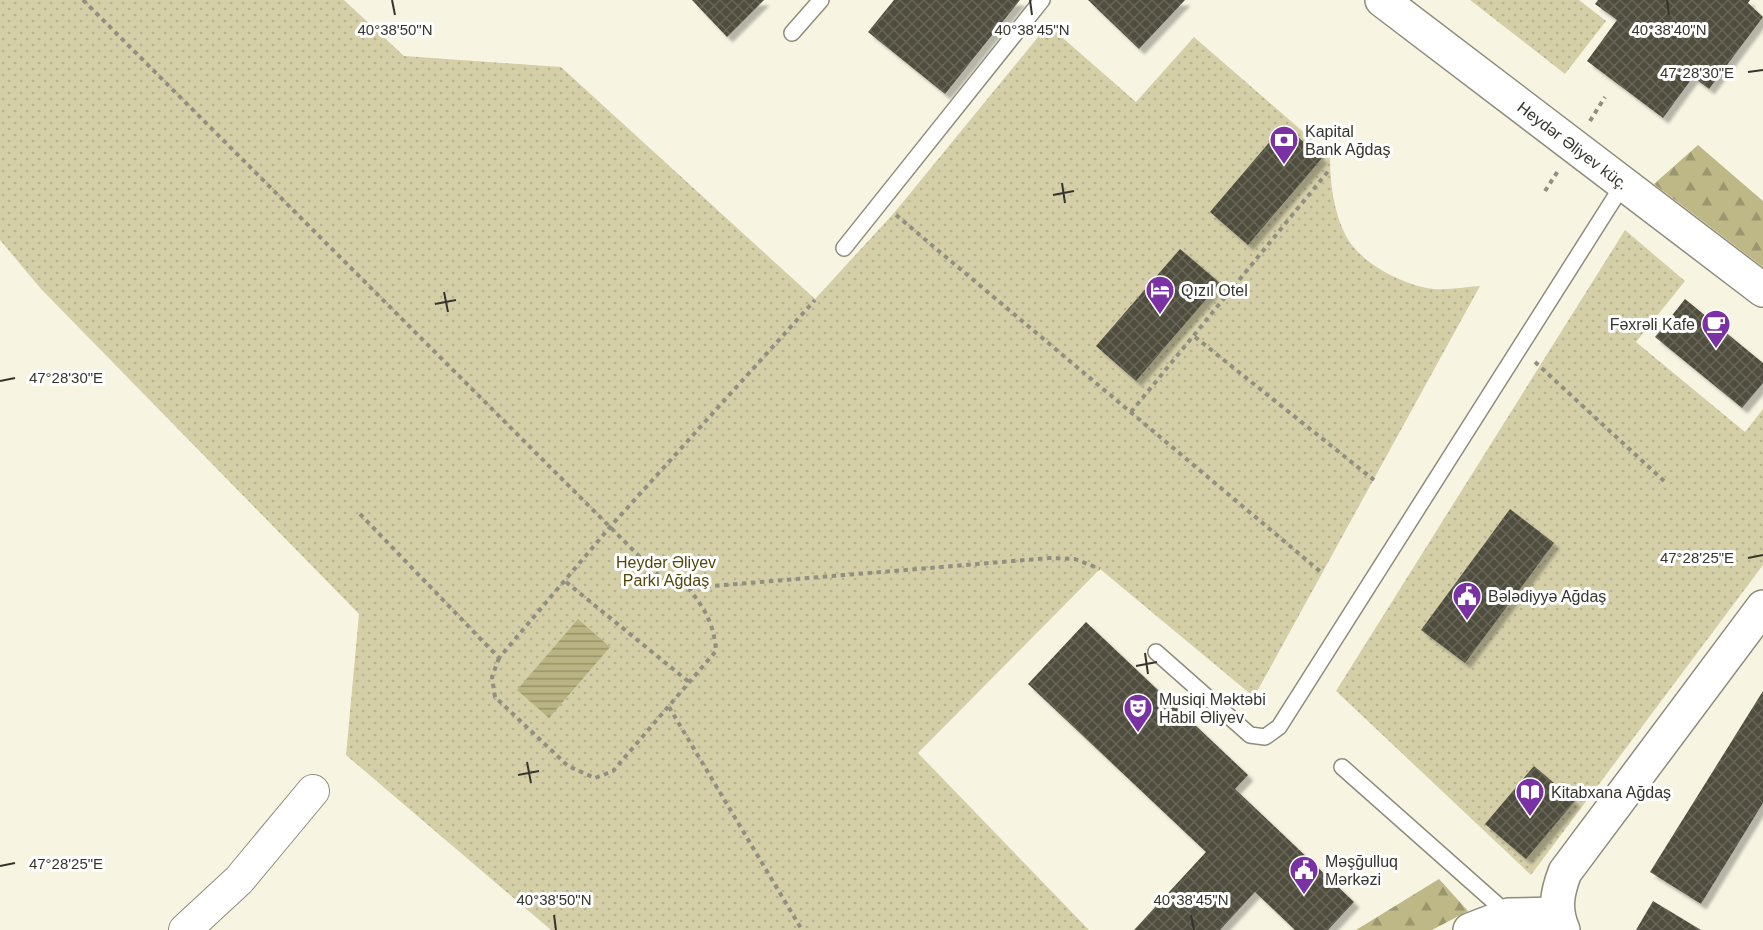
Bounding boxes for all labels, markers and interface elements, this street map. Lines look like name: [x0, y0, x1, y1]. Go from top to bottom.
text: 40°38'50"N: [357, 21, 433, 38]
text: 40°38'45"N: [994, 21, 1070, 38]
text: 40°38'40"N: [1631, 21, 1707, 38]
text: 47°28'30"E: [1660, 64, 1734, 81]
street label: Heydər Əliyev küç.: [1515, 98, 1631, 193]
place label: Kapital Bank Ağdaş: [1305, 123, 1390, 158]
bank icon: Kapital Bank Ağdaş: [1268, 124, 1300, 166]
hotel icon: Qızıl Otel: [1144, 274, 1176, 316]
place label: Qızıl Otel: [1181, 282, 1248, 299]
cafe icon: Fəxrəli Kafe: [1700, 308, 1732, 350]
place label: Fəxrəli Kafe: [1610, 316, 1695, 333]
text: 47°28'30"E: [29, 369, 103, 386]
text: 47°28'25"E: [1660, 549, 1734, 566]
park label: Heydər Əliyev Parkı Ağdaş: [616, 554, 716, 589]
public building icon: Bələdiyyə Ağdaş: [1451, 580, 1483, 622]
place label: Bələdiyyə Ağdaş: [1488, 588, 1606, 605]
place label: Musiqi Məktəbi Habil Əliyev: [1159, 691, 1266, 726]
theatre icon: Musiqi Məktəbi Habil Əliyev: [1122, 692, 1154, 734]
library icon: Kitabxana Ağdaş: [1514, 776, 1546, 818]
place label: Kitabxana Ağdaş: [1551, 784, 1671, 801]
place label: Məşğulluq Mərkəzi: [1325, 853, 1398, 888]
public building icon: Məşğulluq Mərkəzi: [1288, 854, 1320, 896]
text: 47°28'25"E: [29, 855, 103, 872]
text: 40°38'50"N: [516, 891, 592, 908]
text: 40°38'45"N: [1153, 891, 1229, 908]

